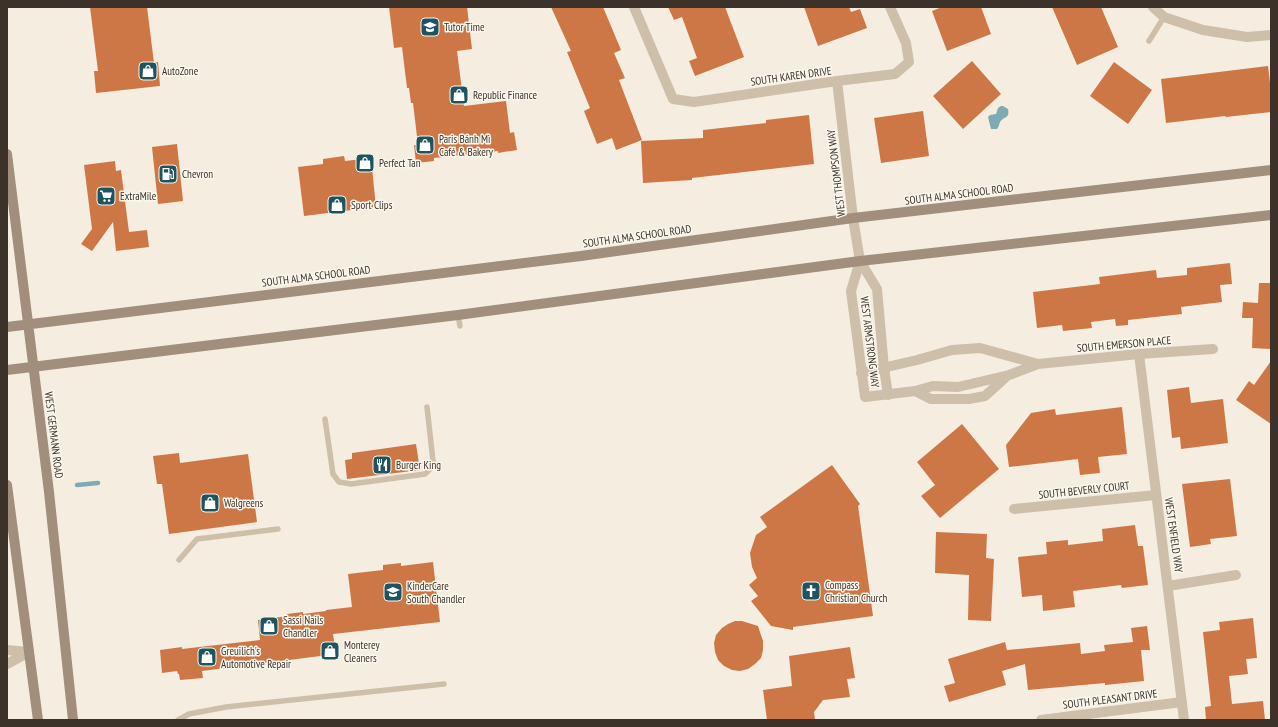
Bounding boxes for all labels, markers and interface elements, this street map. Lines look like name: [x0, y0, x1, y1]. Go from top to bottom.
school or university icon: Tutor Time: [419, 16, 441, 38]
place label: Tutor Time: [444, 20, 485, 34]
shop icon: AutoZone: [137, 60, 159, 82]
street label: SOUTH KAREN DRIVE: [750, 63, 833, 89]
place label: AutoZone: [162, 64, 199, 78]
shop icon: Republic Finance: [448, 84, 470, 106]
place label: Republic Finance: [473, 88, 537, 102]
street label: WEST THOMPSON WAY: [824, 129, 848, 217]
place label: Paris Bánh Mì Café & Bakery: [439, 132, 494, 159]
shop icon: Paris Bánh Mì Café & Bakery: [414, 134, 436, 156]
shop icon: Perfect Tan: [354, 152, 376, 174]
place label: Perfect Tan: [379, 156, 421, 170]
fuel station icon: Chevron: [157, 163, 179, 185]
place label: Chevron: [182, 167, 213, 181]
street label: SOUTH ALMA SCHOOL ROAD: [904, 180, 1014, 208]
supermarket icon: ExtraMile: [95, 185, 117, 207]
place label: ExtraMile: [120, 189, 157, 203]
shop icon: Sport Clips: [326, 194, 348, 216]
place label: Sport Clips: [351, 198, 393, 212]
street label: SOUTH ALMA SCHOOL ROAD: [582, 221, 692, 251]
street label: SOUTH ALMA SCHOOL ROAD: [261, 262, 371, 290]
street label: WEST ARMSTRONG WAY: [857, 296, 883, 388]
street label: SOUTH EMERSON PLACE: [1076, 333, 1172, 355]
street label: WEST GERMANN ROAD: [42, 391, 66, 479]
restaurant icon: Burger King: [371, 454, 393, 476]
place label: Burger King: [396, 458, 441, 472]
street label: SOUTH BEVERLY COURT: [1038, 478, 1130, 502]
shop icon: Walgreens: [199, 492, 221, 514]
place label: Walgreens: [224, 496, 264, 510]
street label: WEST ENFIELD WAY: [1162, 497, 1186, 573]
place label: Compass Christian Church: [825, 578, 888, 605]
place label: KinderCare South Chandler: [407, 579, 465, 606]
church icon: Compass Christian Church: [800, 580, 822, 602]
school or university icon: KinderCare South Chandler: [382, 581, 404, 603]
place label: Sassi Nails Chandler: [283, 613, 324, 640]
shop icon: Sassi Nails Chandler: [258, 615, 280, 637]
place label: Monterey Cleaners: [344, 638, 380, 665]
shop icon: Monterey Cleaners: [319, 640, 341, 662]
place label: Greuilich's Automotive Repair: [221, 644, 291, 671]
shop icon: Greuilich's Automotive Repair: [196, 646, 218, 668]
street label: SOUTH PLEASANT DRIVE: [1062, 686, 1158, 712]

